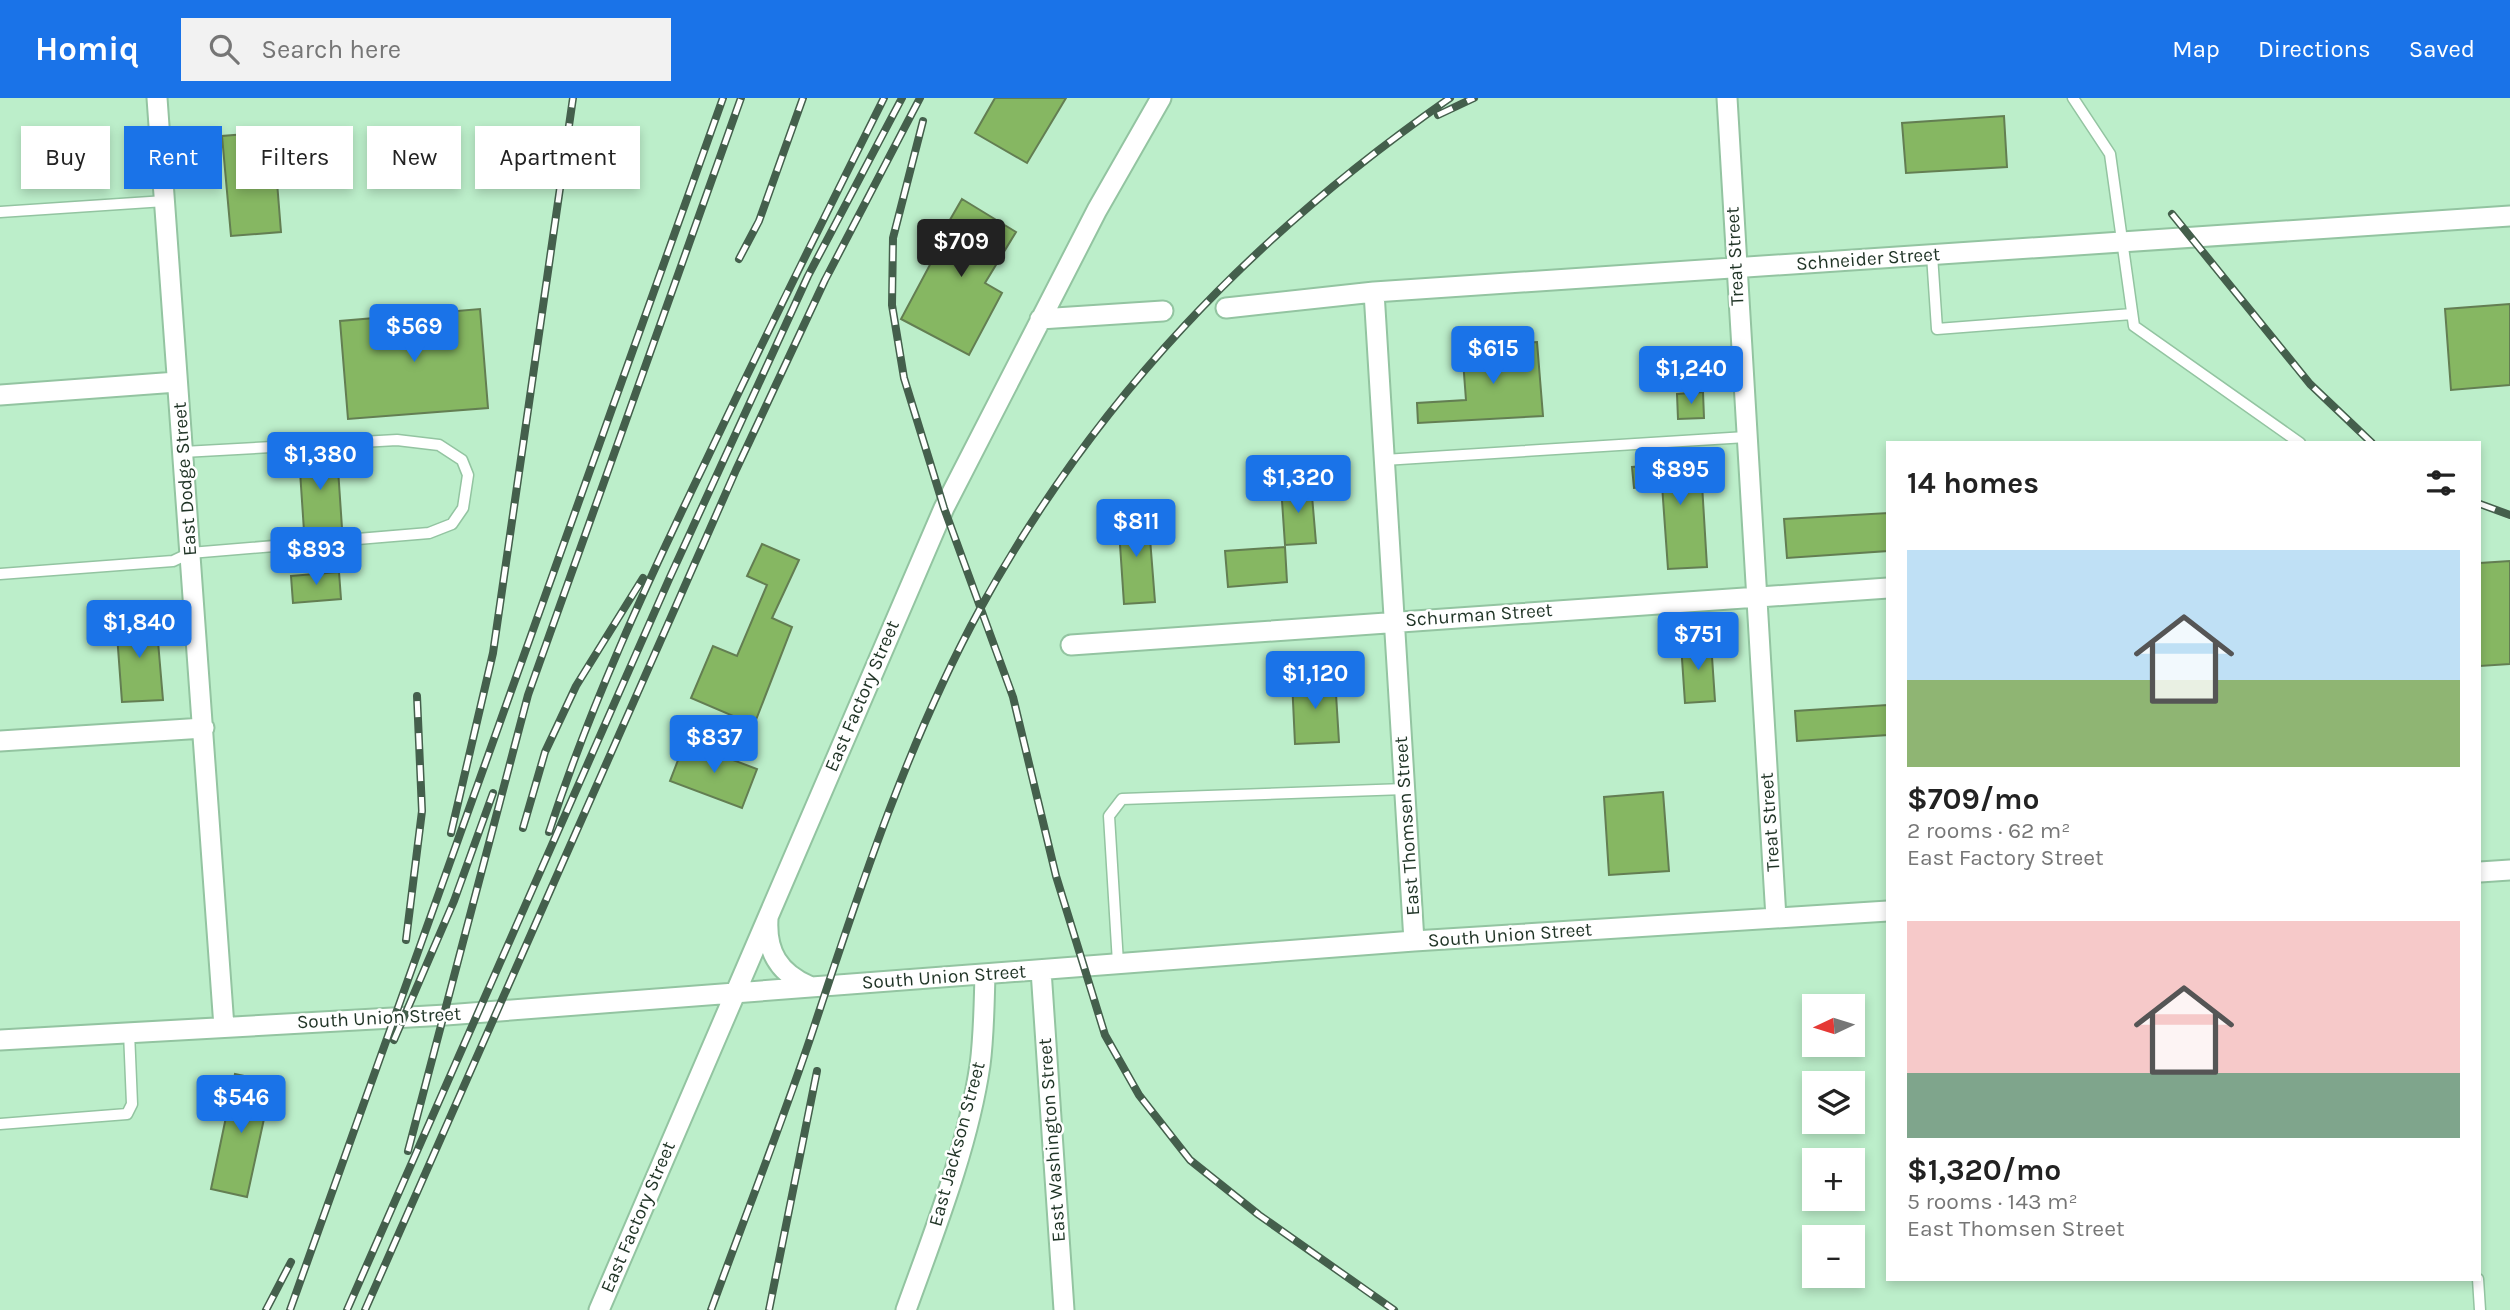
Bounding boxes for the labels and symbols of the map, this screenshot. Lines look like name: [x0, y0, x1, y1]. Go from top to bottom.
street label: Treat Street: [1721, 206, 1749, 306]
pin: $709: [920, 220, 1002, 279]
street label: Schneider Street: [1795, 243, 1941, 275]
pin: $569: [373, 304, 455, 364]
pin: $615: [1452, 327, 1534, 386]
pin: $1,240: [1634, 346, 1748, 406]
street label: East Dodge Street: [169, 401, 201, 557]
pin: $1,380: [263, 432, 377, 492]
pin: $895: [1639, 448, 1721, 507]
pin: $1,320: [1241, 456, 1355, 515]
pin: $811: [1095, 500, 1177, 559]
pin: $893: [275, 528, 357, 587]
street label: Schurman Street: [1405, 599, 1553, 631]
pin: $1,840: [82, 601, 196, 660]
pin: $751: [1657, 612, 1739, 672]
street label: East Factory Street: [820, 617, 904, 775]
pin: $1,120: [1258, 652, 1372, 711]
pin: $837: [673, 716, 755, 775]
street label: East Thomsen Street: [1390, 736, 1424, 916]
street label: Treat Street: [1756, 772, 1784, 872]
street label: South Union Street: [1427, 918, 1593, 952]
street label: South Union Street: [861, 960, 1027, 994]
north arrow: [1802, 994, 1866, 1057]
street label: South Union Street: [296, 1003, 462, 1033]
street label: East Washington Street: [1034, 1037, 1070, 1243]
street label: East Jackson Street: [924, 1059, 990, 1229]
pin: $546: [200, 1076, 282, 1135]
street label: East Factory Street: [596, 1138, 680, 1296]

